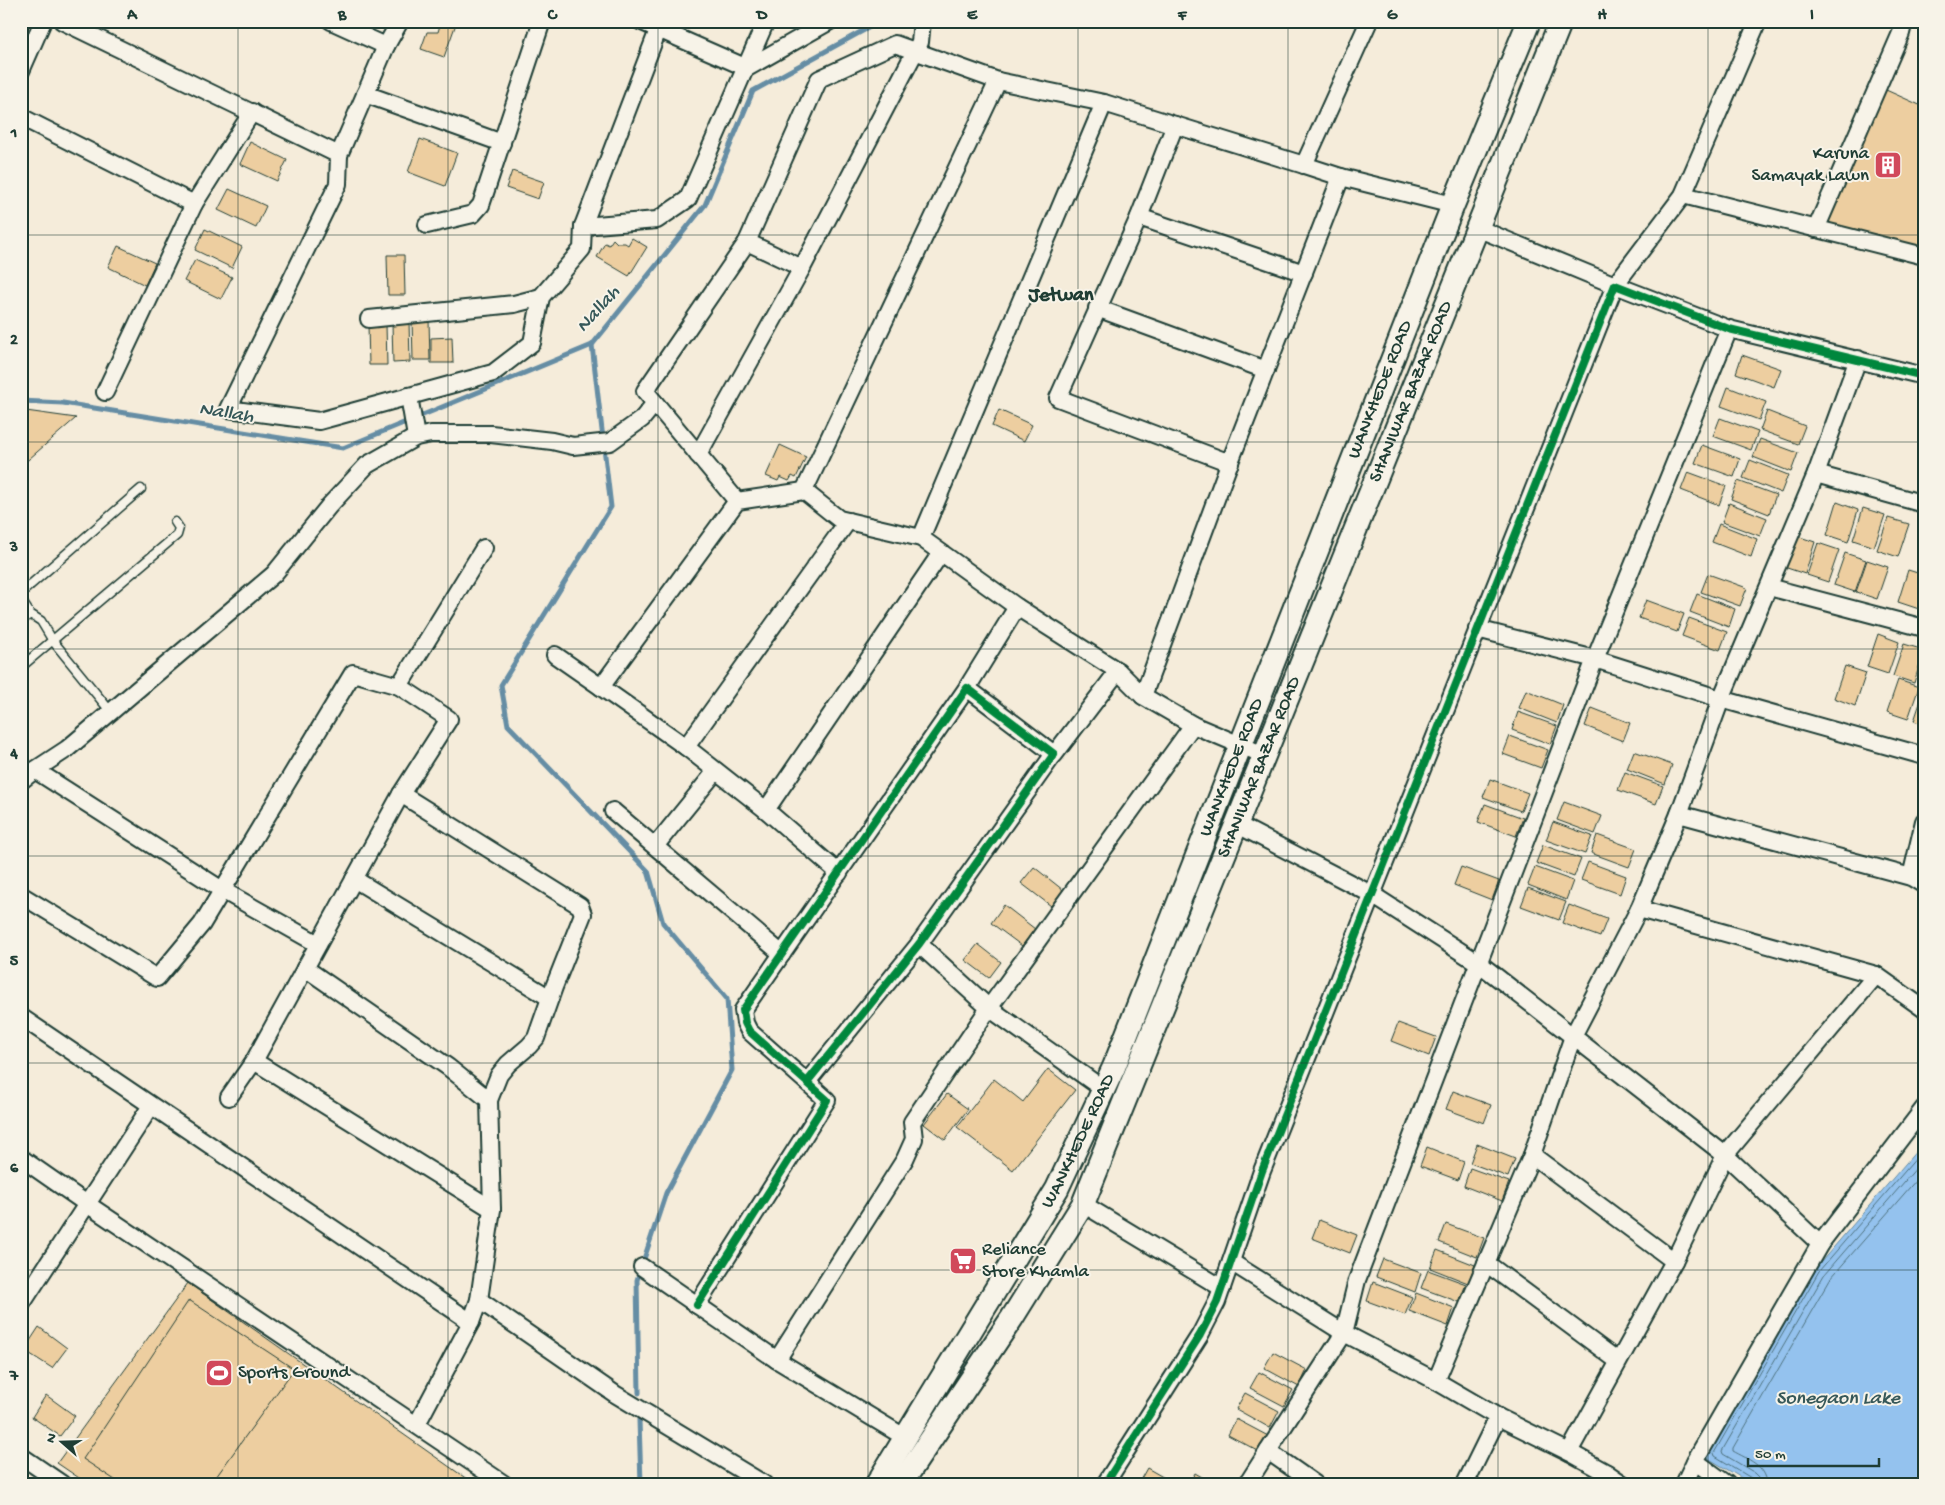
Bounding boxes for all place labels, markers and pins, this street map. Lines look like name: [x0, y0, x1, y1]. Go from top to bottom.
place label: Karuna Samayak Lawn: [1751, 143, 1870, 188]
building icon: Karuna Samayak Lawn: [1873, 150, 1903, 180]
place label: Reliance Store Khamla: [982, 1239, 1090, 1284]
supermarket icon: Reliance Store Khamla: [948, 1246, 978, 1276]
sports icon: Sports Ground: [204, 1358, 234, 1388]
place label: Sports Ground: [238, 1362, 352, 1385]

